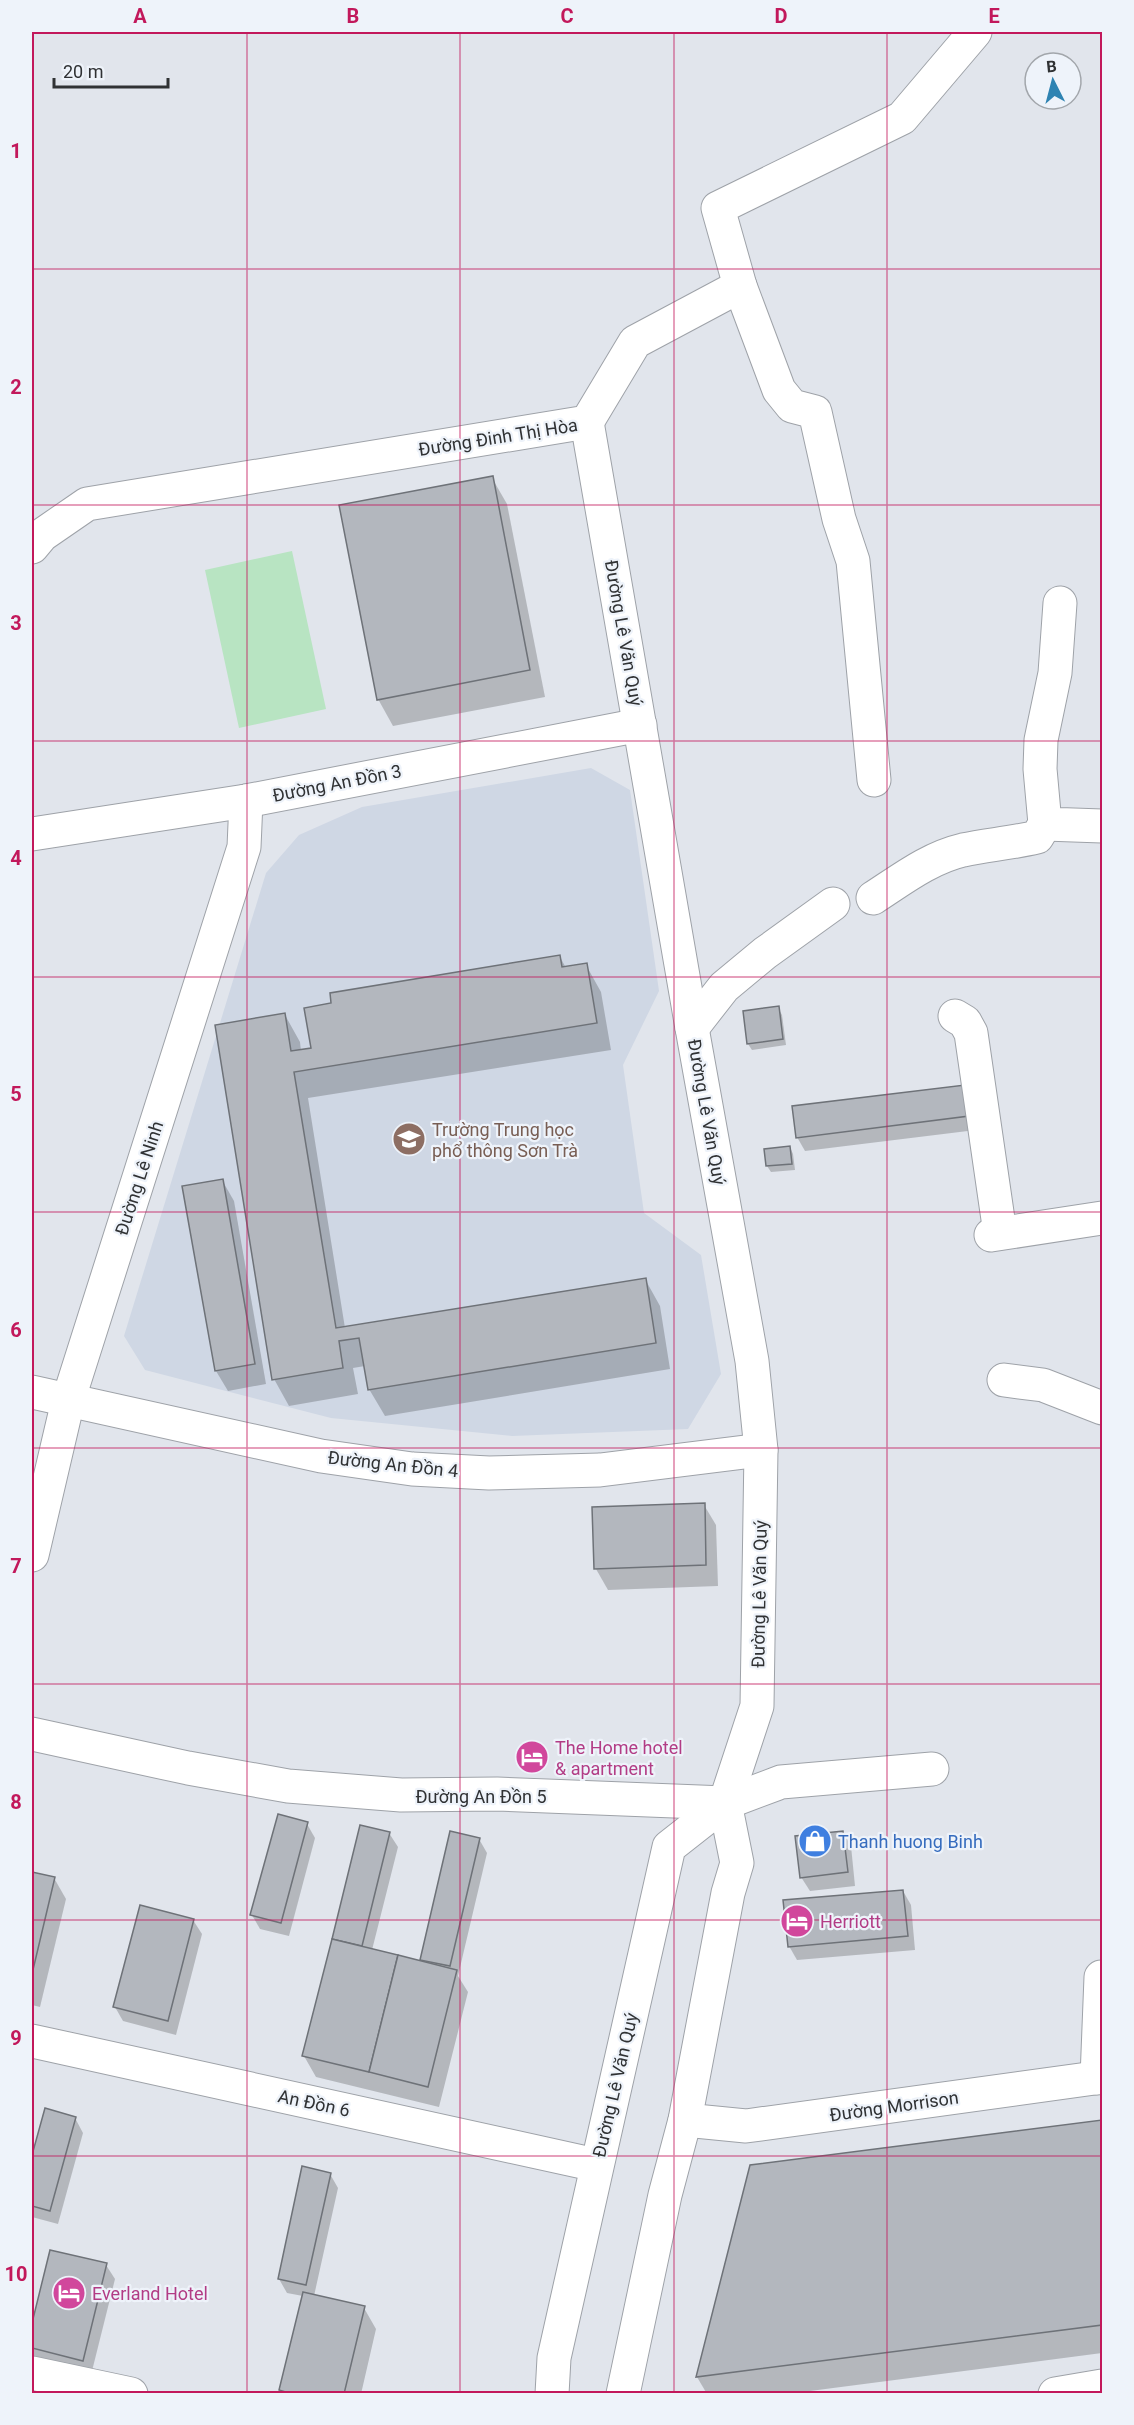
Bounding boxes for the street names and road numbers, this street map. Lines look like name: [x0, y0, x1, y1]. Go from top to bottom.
street label: Đường Đinh Thị Hòa: [417, 414, 579, 460]
street label: Đường Lê Văn Quý: [601, 558, 647, 708]
street label: Đường An Đồn 3: [271, 760, 403, 806]
street label: Đường Lê Văn Quý: [684, 1037, 730, 1187]
street label: Đường Lê Ninh: [111, 1118, 167, 1238]
street label: Đường An Đồn 4: [327, 1447, 459, 1481]
street label: Đường Lê Văn Quý: [747, 1519, 771, 1668]
street label: Đường An Đồn 5: [415, 1786, 547, 1807]
street label: Đường Lê Văn Quý: [588, 2010, 642, 2159]
street label: An Đồn 6: [276, 2085, 352, 2121]
street label: Đường Morrison: [828, 2087, 960, 2125]

